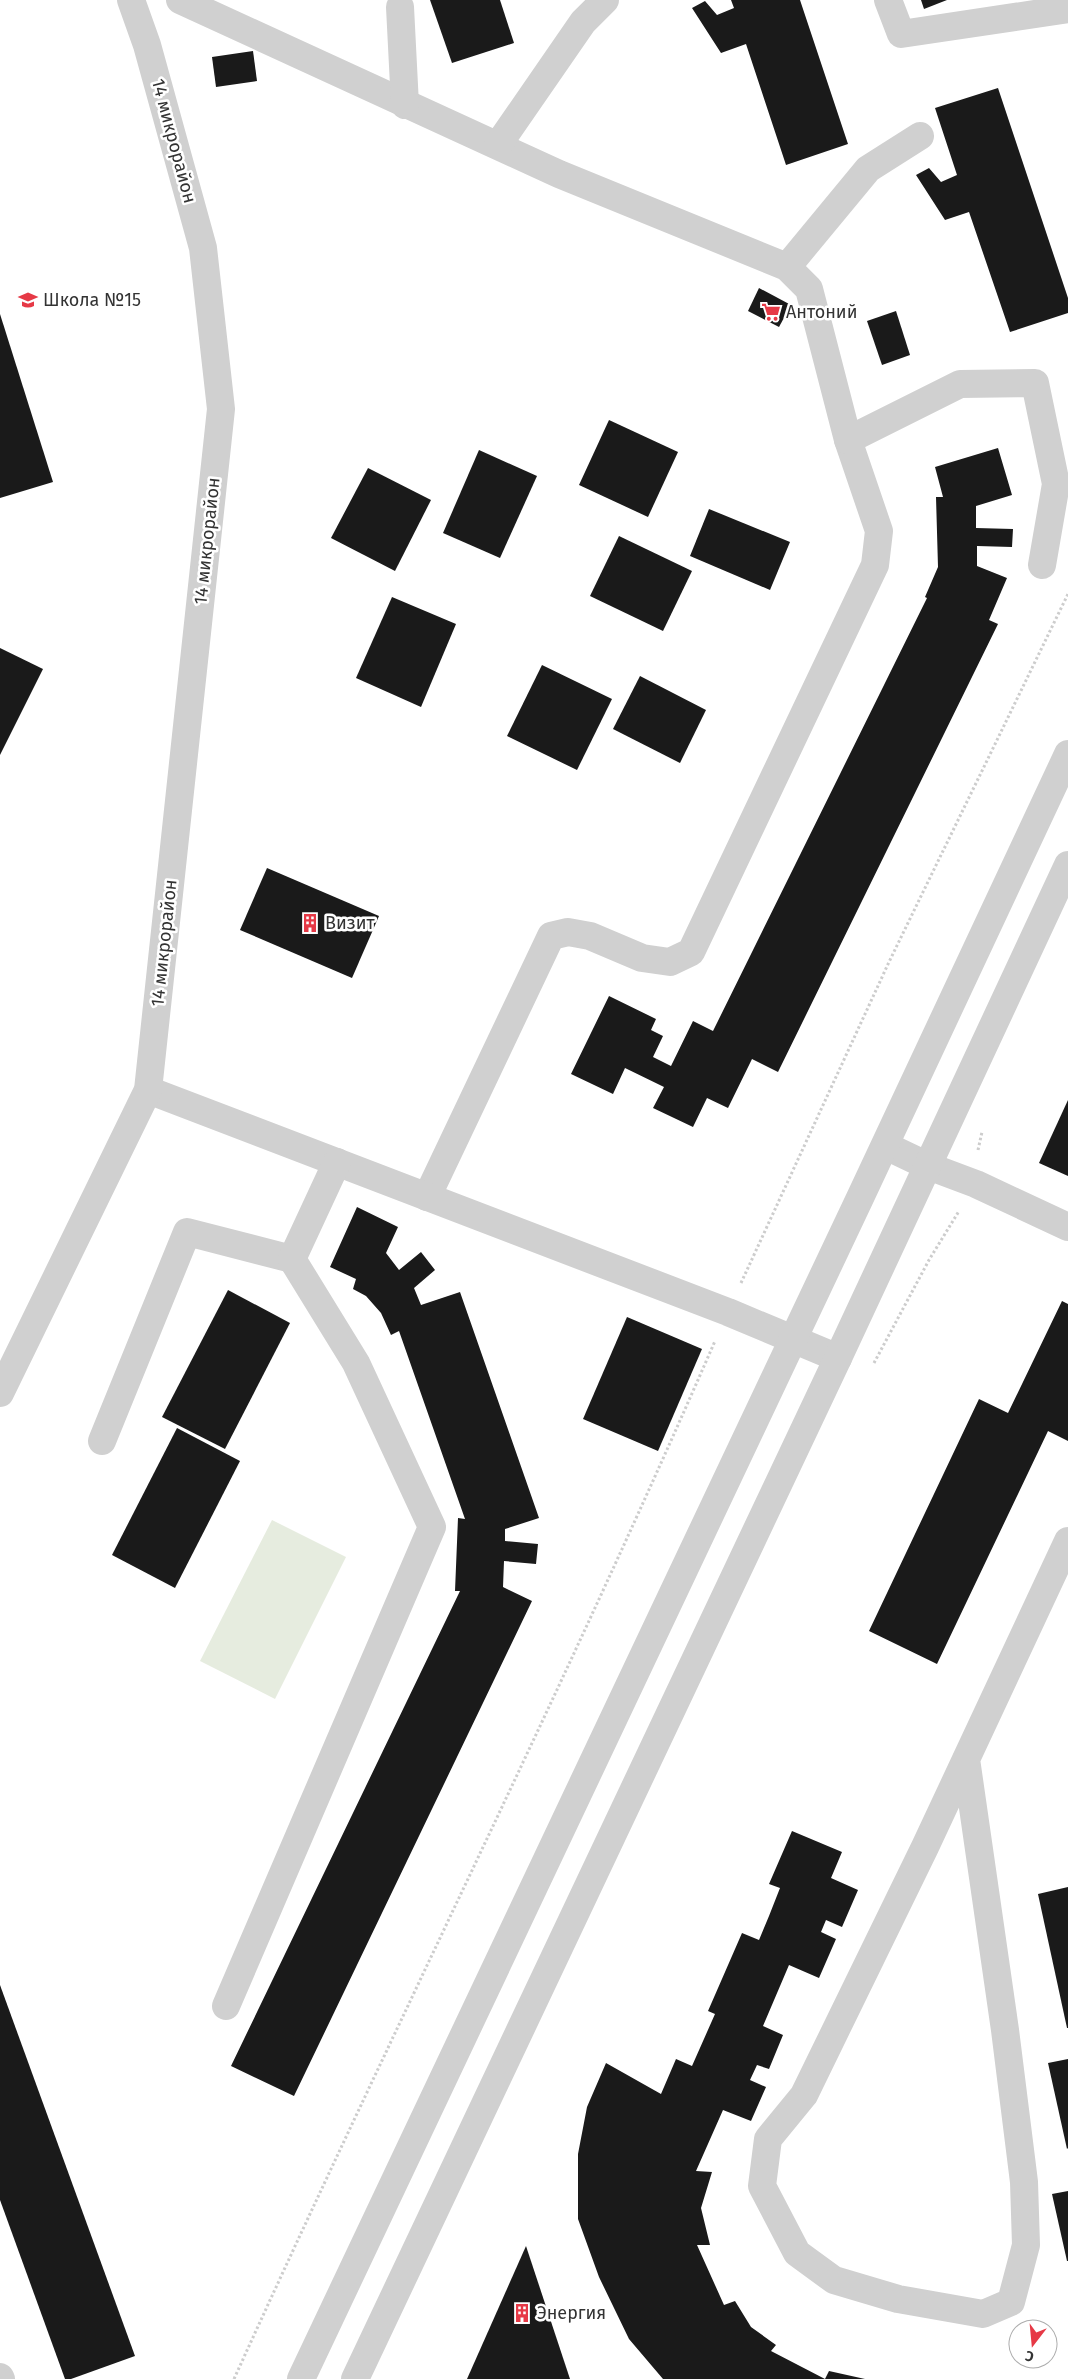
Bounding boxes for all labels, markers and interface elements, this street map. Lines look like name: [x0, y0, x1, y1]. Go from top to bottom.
street label: 14 микрорайон: [147, 76, 201, 206]
school or university icon: Школа №15: [17, 289, 39, 311]
place label: Школа №15: [43, 289, 141, 311]
supermarket icon: Антоний: [760, 301, 782, 323]
place label: Антоний: [786, 301, 857, 323]
street label: 14 микрорайон: [189, 476, 225, 606]
street label: 14 микрорайон: [146, 878, 182, 1008]
building icon: Визит: [299, 912, 321, 934]
place label: Визит: [325, 912, 376, 934]
building icon: Энергия: [511, 2302, 533, 2324]
place label: Энергия: [537, 2302, 606, 2324]
north arrow: [1008, 2319, 1058, 2369]
text: С: [1023, 2347, 1036, 2365]

